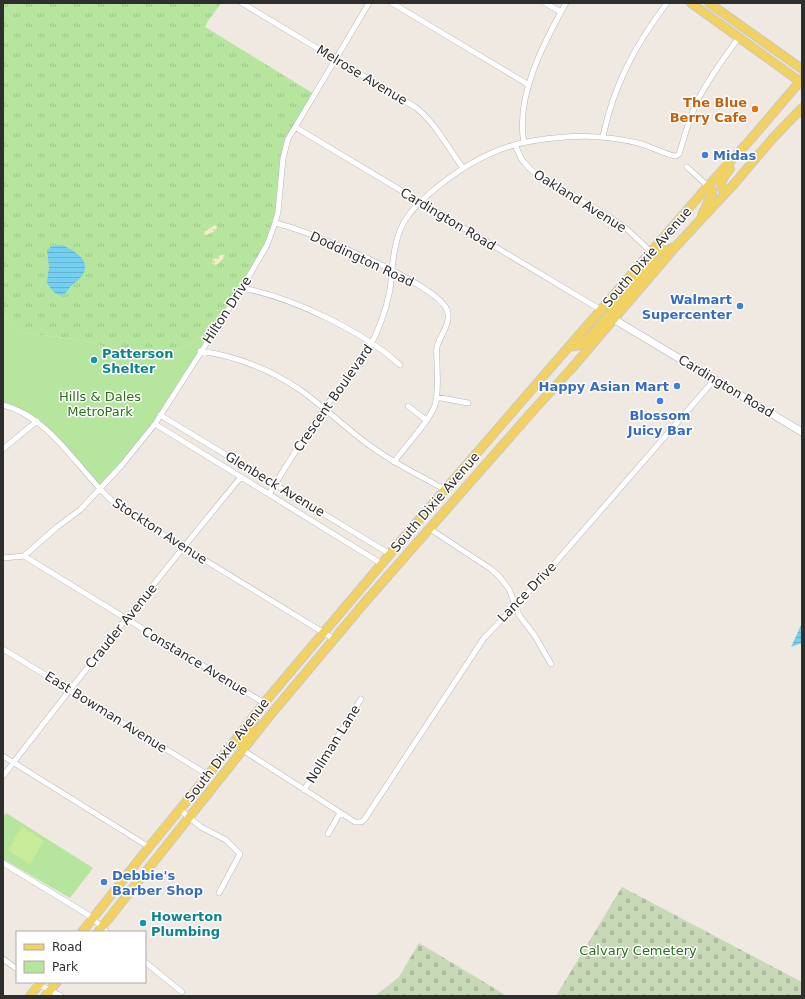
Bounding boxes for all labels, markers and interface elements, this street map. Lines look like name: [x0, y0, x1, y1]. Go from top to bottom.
street label: Melrose Avenue: [314, 42, 410, 108]
place label: The Blue Berry Cafe: [670, 95, 747, 125]
marker: The Blue Berry Cafe: [750, 104, 760, 114]
place label: Midas: [713, 148, 756, 163]
marker: Midas: [700, 150, 710, 160]
street label: Oakland Avenue: [531, 166, 629, 236]
street label: Cardington Road: [398, 185, 498, 253]
street label: South Dixie Avenue: [600, 204, 694, 310]
street label: Doddington Road: [308, 228, 416, 290]
street label: Hilton Drive: [200, 274, 254, 346]
place label: Walmart Supercenter: [642, 292, 733, 322]
marker: Walmart Supercenter: [735, 301, 745, 311]
street label: Crescent Boulevard: [290, 342, 376, 454]
place label: Patterson Shelter: [102, 346, 174, 376]
street label: Cardington Road: [676, 352, 776, 420]
marker: Patterson Shelter: [89, 355, 99, 365]
place label: Happy Asian Mart: [539, 379, 669, 394]
marker: Happy Asian Mart: [672, 381, 682, 391]
park label: Hills & Dales MetroPark: [59, 389, 141, 419]
marker: Blossom Juicy Bar: [655, 396, 665, 406]
place label: Blossom Juicy Bar: [627, 408, 693, 438]
street label: Glenbeck Avenue: [223, 448, 327, 520]
street label: South Dixie Avenue: [388, 449, 482, 555]
street label: Stockton Avenue: [110, 495, 210, 567]
street label: Lance Drive: [495, 559, 559, 625]
street label: Crauder Avenue: [82, 581, 160, 671]
street label: Constance Avenue: [139, 623, 251, 699]
street label: East Bowman Avenue: [42, 668, 170, 756]
street label: South Dixie Avenue: [182, 695, 272, 805]
street label: Nollman Lane: [303, 702, 363, 786]
place label: Debbie's Barber Shop: [112, 868, 203, 898]
marker: Debbie's Barber Shop: [99, 877, 109, 887]
place label: Howerton Plumbing: [151, 909, 222, 939]
marker: Howerton Plumbing: [138, 918, 148, 928]
legend: [16, 931, 146, 983]
text: Road: [52, 940, 82, 954]
park label: Calvary Cemetery: [579, 943, 697, 958]
text: Park: [52, 960, 78, 974]

